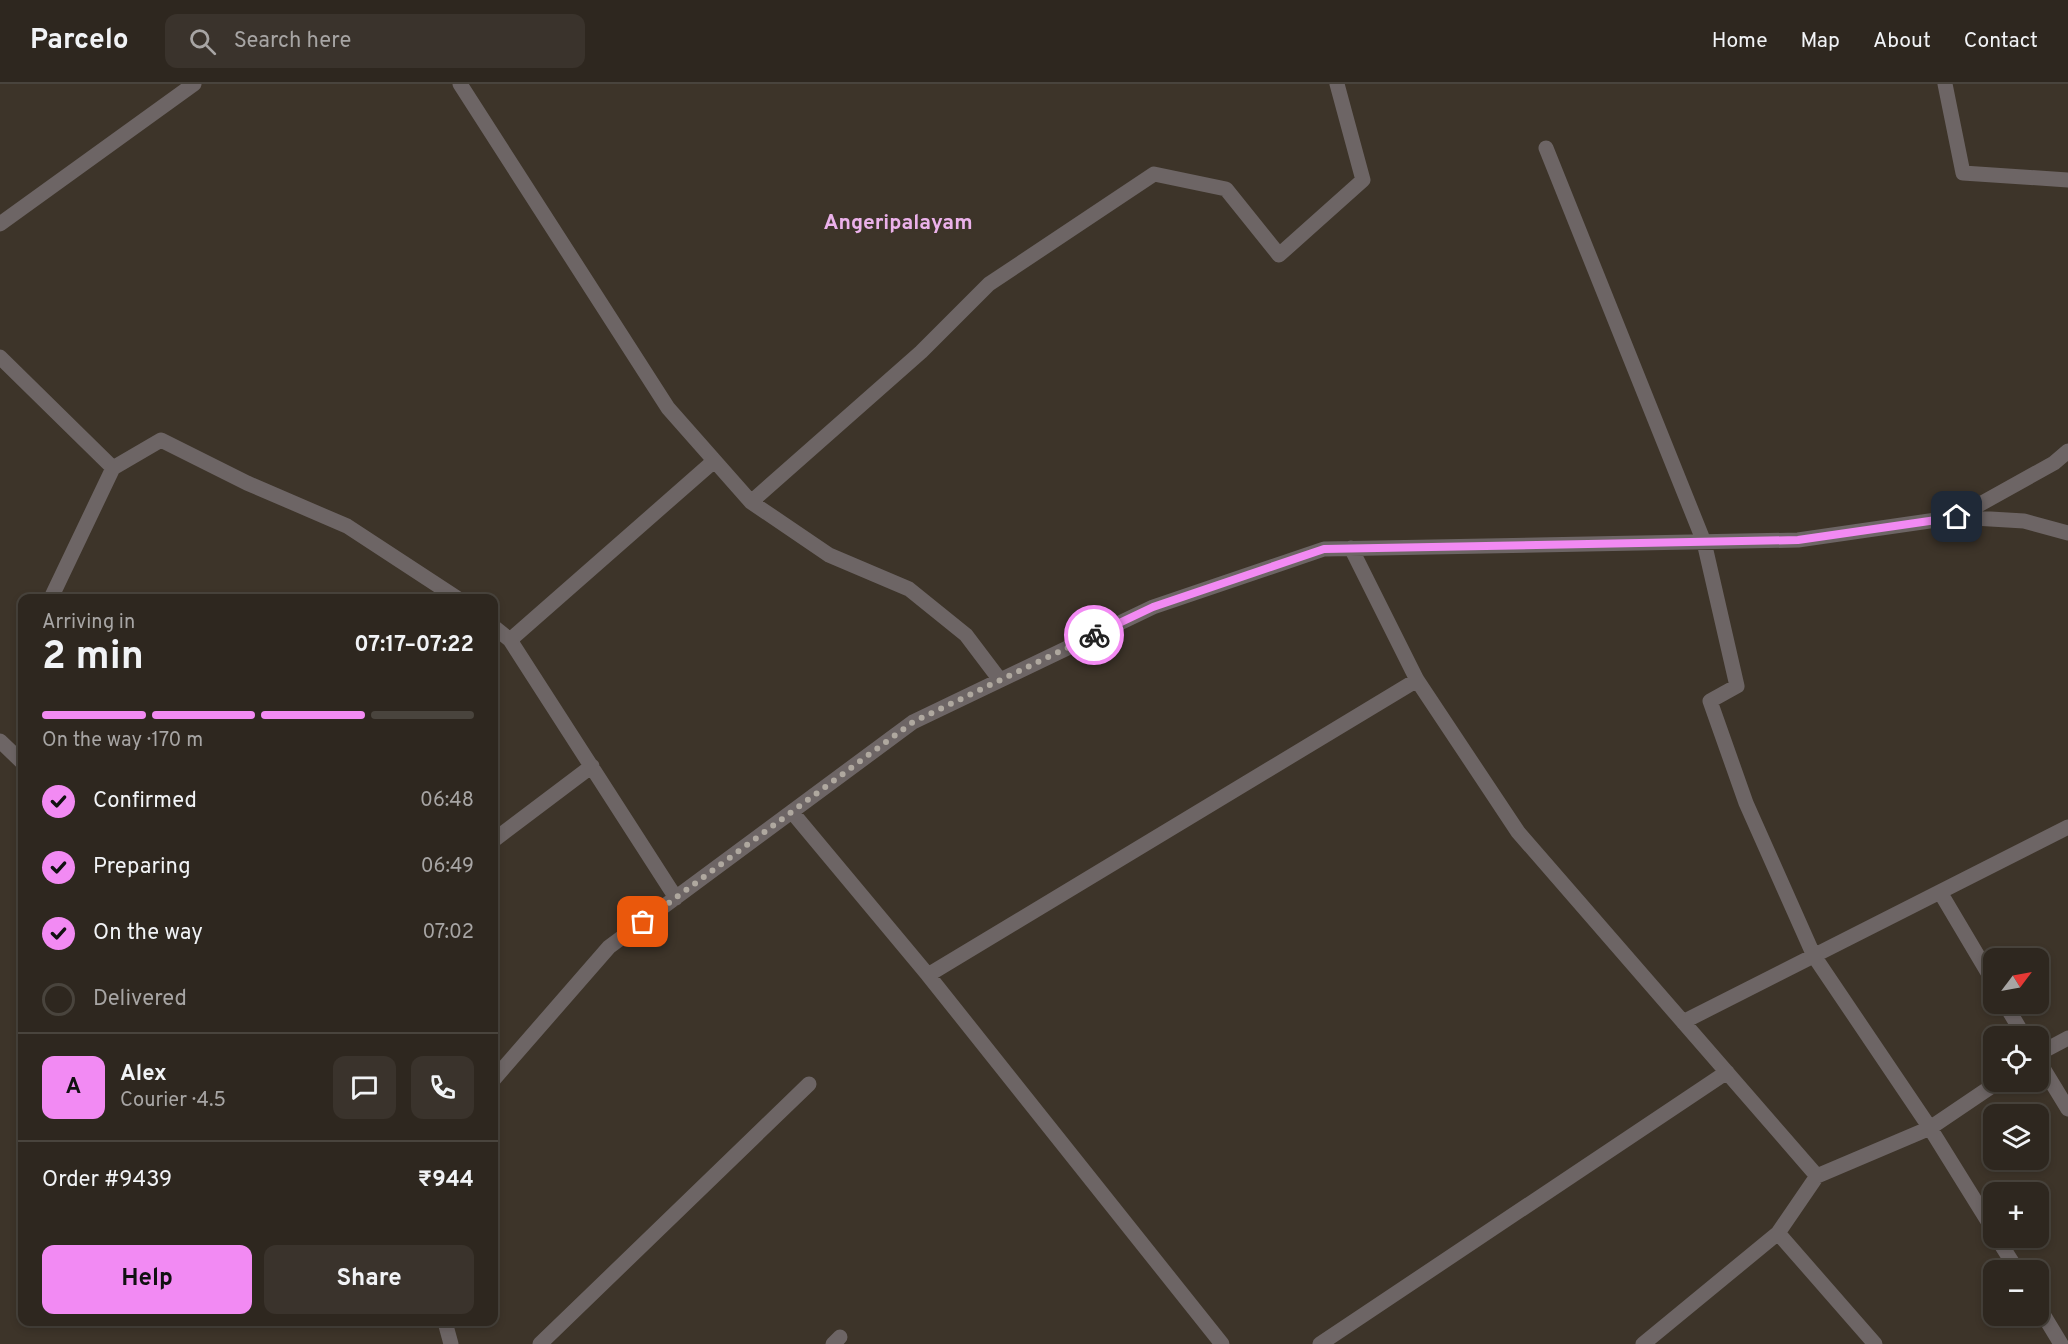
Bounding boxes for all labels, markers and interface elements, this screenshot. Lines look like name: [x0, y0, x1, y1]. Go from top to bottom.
search box: [165, 14, 585, 68]
text: Parcelo: [30, 23, 129, 59]
icon: search: [186, 25, 219, 58]
text: Search here: [234, 28, 351, 55]
text: Home: [1712, 28, 1768, 55]
text: Map: [1801, 28, 1840, 55]
text: About: [1873, 28, 1931, 55]
text: Contact: [1964, 28, 2038, 55]
district label: Angeripalayam: [823, 210, 973, 237]
pin: [1931, 491, 1982, 542]
icon: home: [1940, 500, 1973, 533]
courier: [1064, 605, 1124, 665]
text: Arriving in: [42, 610, 135, 636]
icon: bike: [1078, 619, 1111, 652]
text: 07:17–07:22: [354, 632, 474, 659]
text: 2 min: [42, 634, 144, 683]
text: On the way · 170 m: [42, 728, 203, 754]
icon: check: [42, 785, 75, 818]
text: Confirmed: [93, 788, 197, 815]
text: 06:48: [420, 788, 474, 814]
icon: check: [42, 851, 75, 884]
text: Preparing: [93, 854, 191, 881]
text: 06:49: [421, 854, 474, 880]
pin: [617, 896, 668, 947]
icon: bag: [626, 905, 659, 938]
icon: check: [42, 917, 75, 950]
text: On the way: [93, 920, 203, 947]
text: 07:02: [423, 920, 474, 946]
north arrow: [1983, 948, 2049, 1014]
map controls: [1983, 948, 2049, 1326]
text: Delivered: [93, 986, 187, 1013]
button: locate: [1983, 1026, 2049, 1092]
button: chat: [333, 1056, 396, 1119]
button: phone: [411, 1056, 474, 1119]
text: Alex: [120, 1061, 167, 1088]
text: A: [66, 1074, 81, 1101]
text: Courier · 4.5: [120, 1088, 226, 1114]
button: layers: [1983, 1104, 2049, 1170]
text: Order #9439: [42, 1167, 172, 1194]
text: ₹944: [418, 1167, 474, 1194]
button: +: [1983, 1182, 2049, 1248]
button: Help: [42, 1245, 252, 1314]
button: Share: [264, 1245, 474, 1314]
button: −: [1983, 1260, 2049, 1326]

